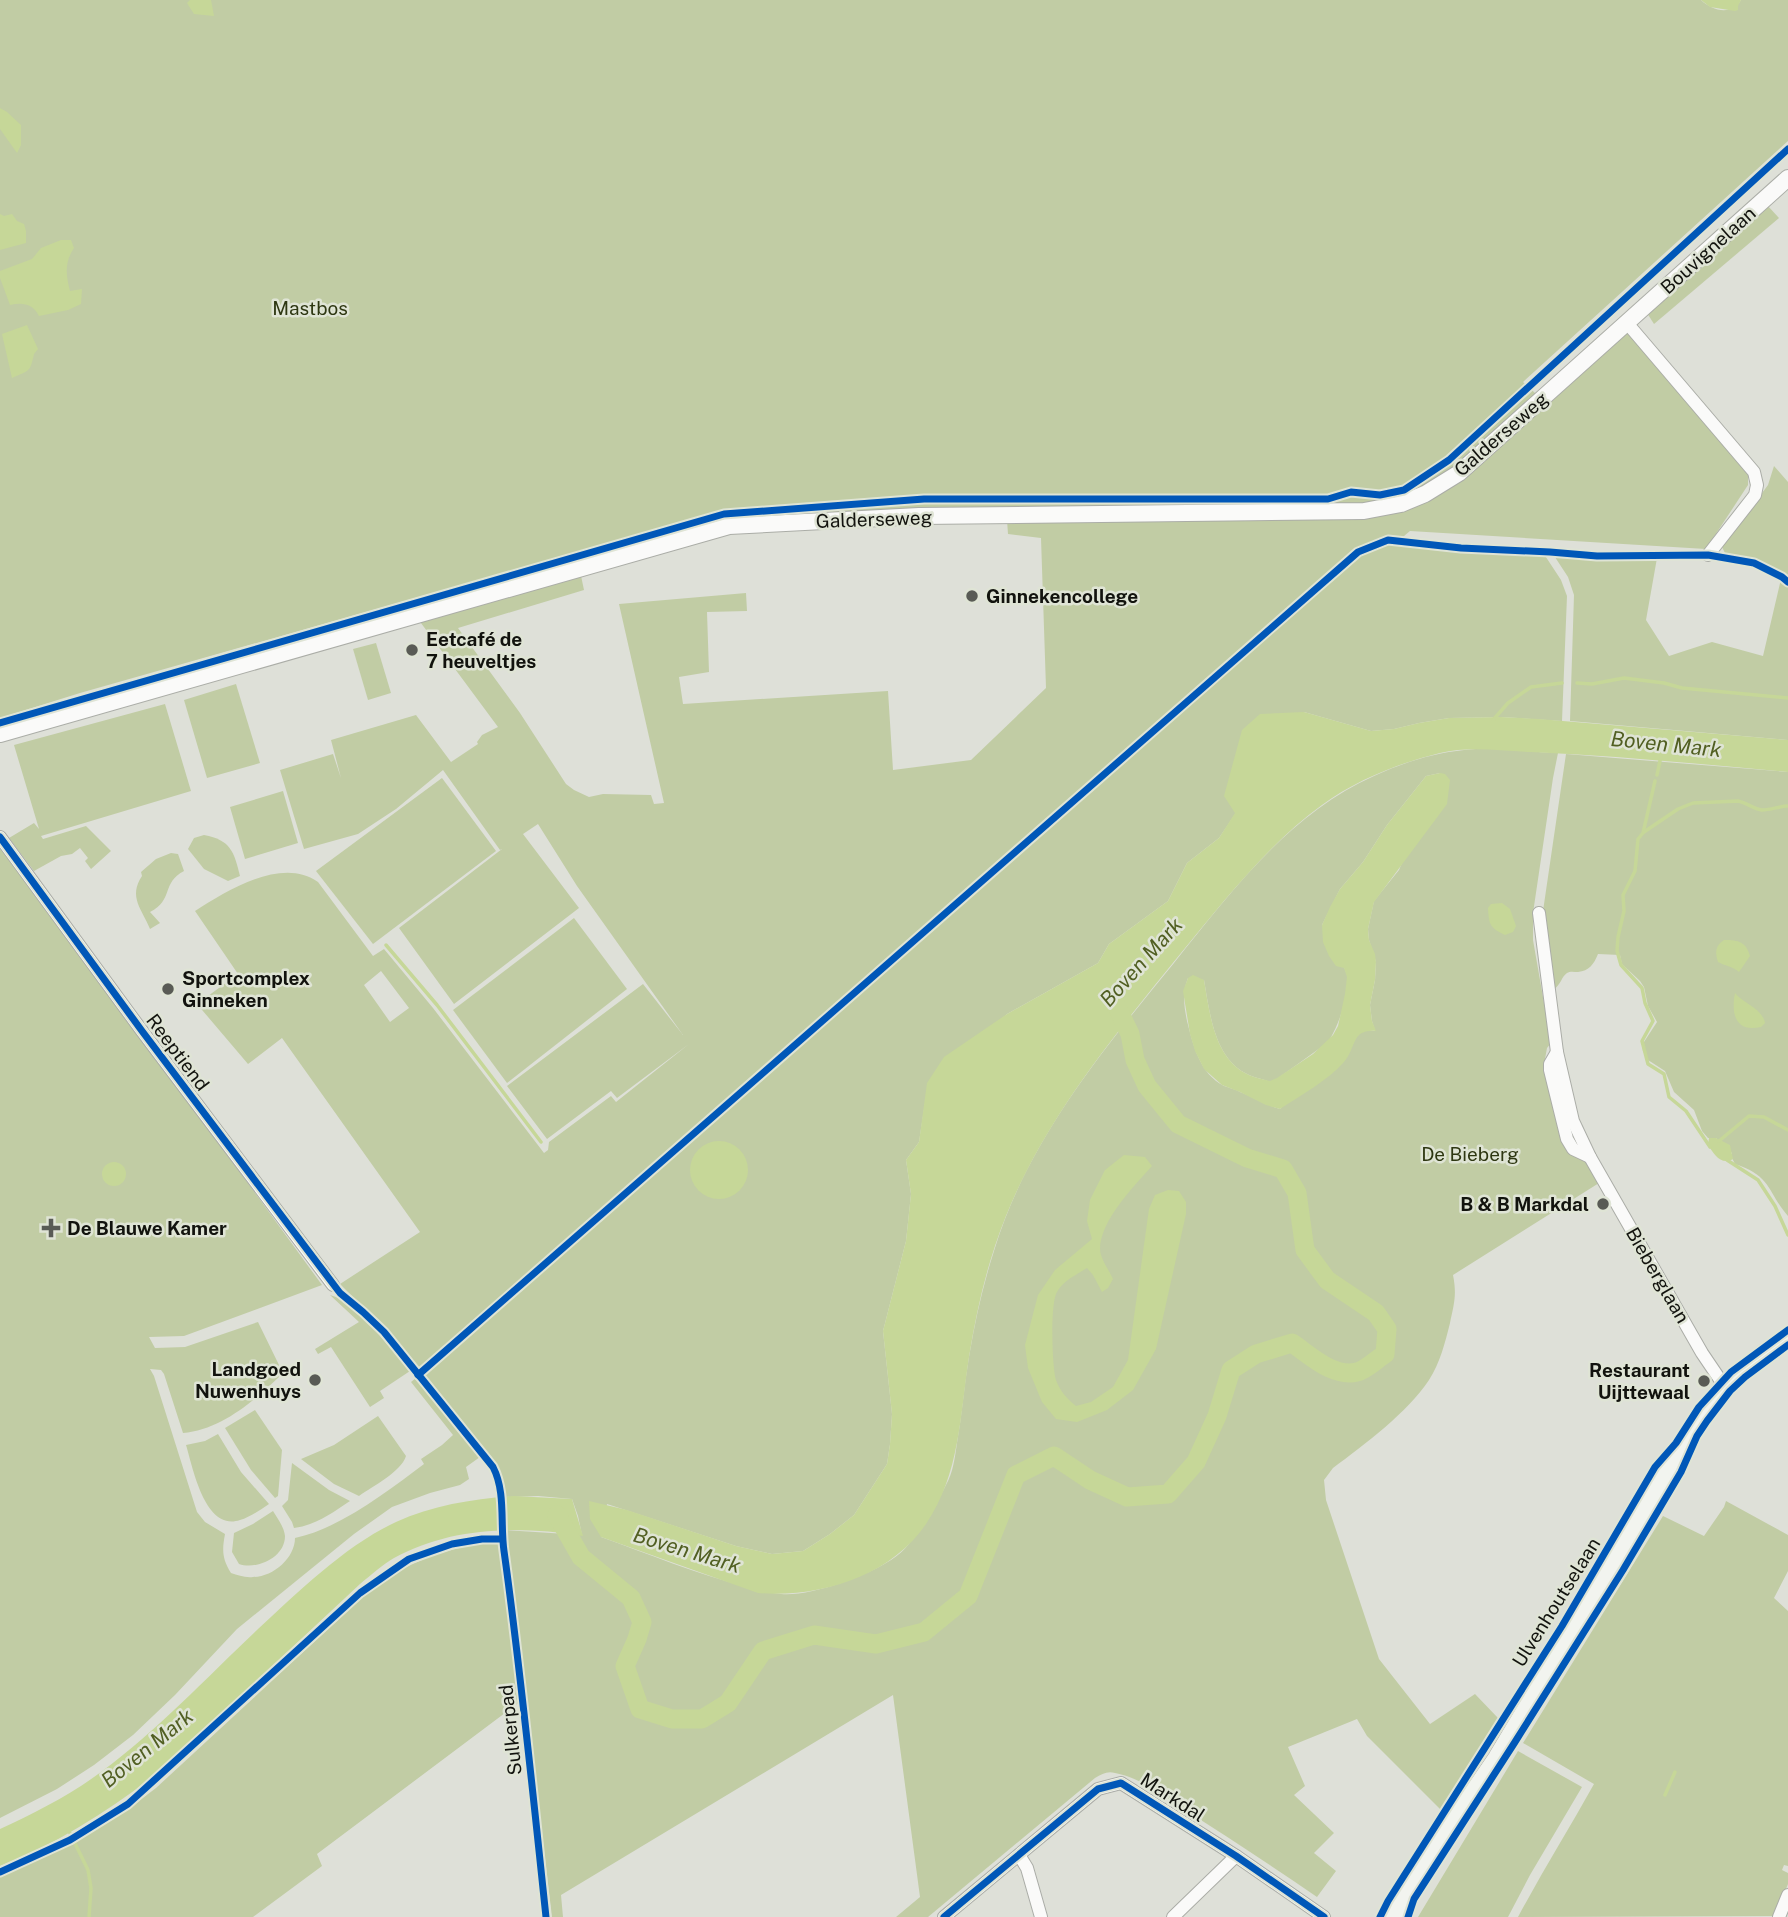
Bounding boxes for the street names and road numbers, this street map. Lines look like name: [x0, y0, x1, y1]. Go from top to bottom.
street label: Bouvignelaan: [1656, 202, 1760, 298]
street label: Galderseweg: [1450, 387, 1552, 481]
street label: Galderseweg: [815, 506, 933, 532]
street label: Reeptiend: [142, 1009, 214, 1095]
street label: Bieberglaan: [1622, 1223, 1694, 1327]
street label: Ulvenhoutselaan: [1507, 1533, 1605, 1671]
street label: Sulkerpad: [494, 1684, 526, 1776]
street label: Markdal: [1137, 1768, 1209, 1826]

